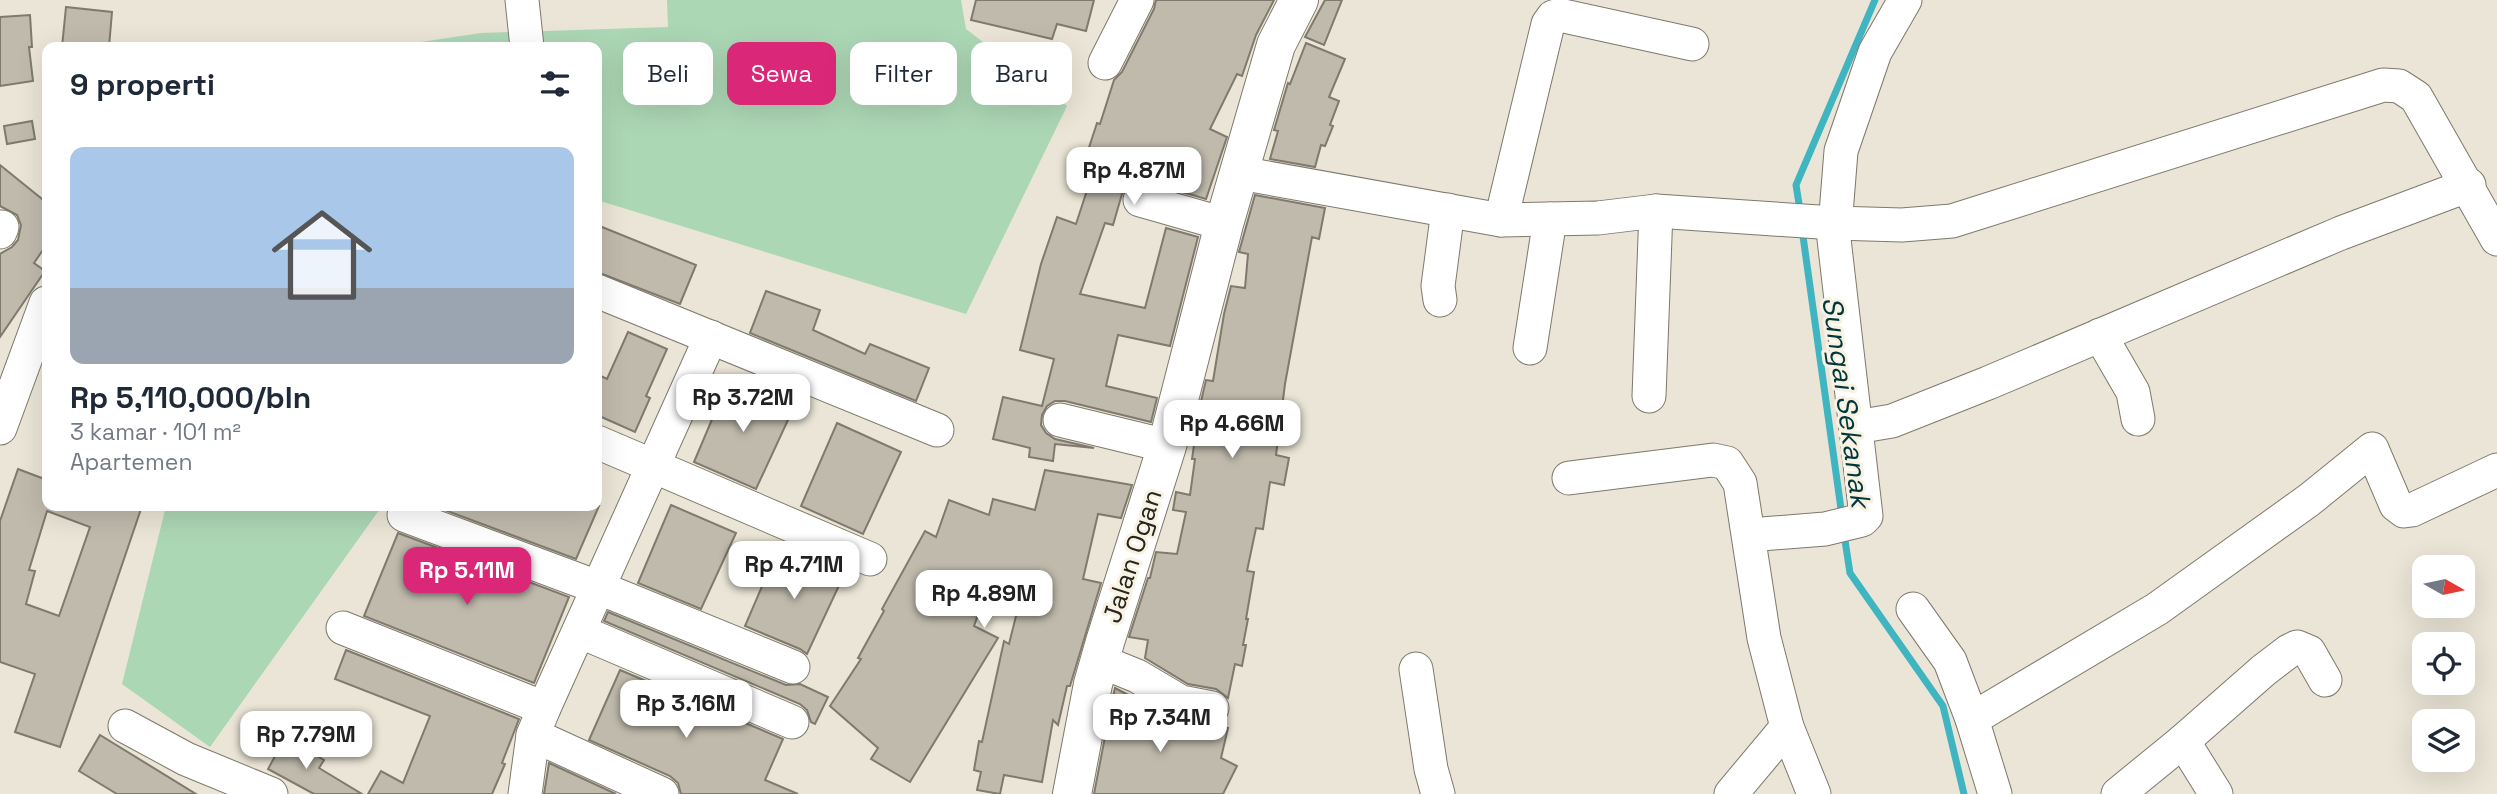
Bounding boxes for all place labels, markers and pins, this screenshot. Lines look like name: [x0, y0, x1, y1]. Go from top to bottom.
pin: Rp 4.87M: [1062, 148, 1206, 207]
pin: Rp 3.72M: [671, 374, 815, 434]
pin: Rp 4.66M: [1160, 400, 1304, 460]
pin: Rp 4.71M: [722, 542, 866, 601]
pin: Rp 5.11M: [395, 548, 539, 607]
pin: Rp 4.89M: [912, 570, 1056, 630]
pin: Rp 3.16M: [614, 680, 758, 740]
pin: Rp 7.34M: [1088, 694, 1232, 754]
pin: Rp 7.79M: [234, 712, 378, 771]

